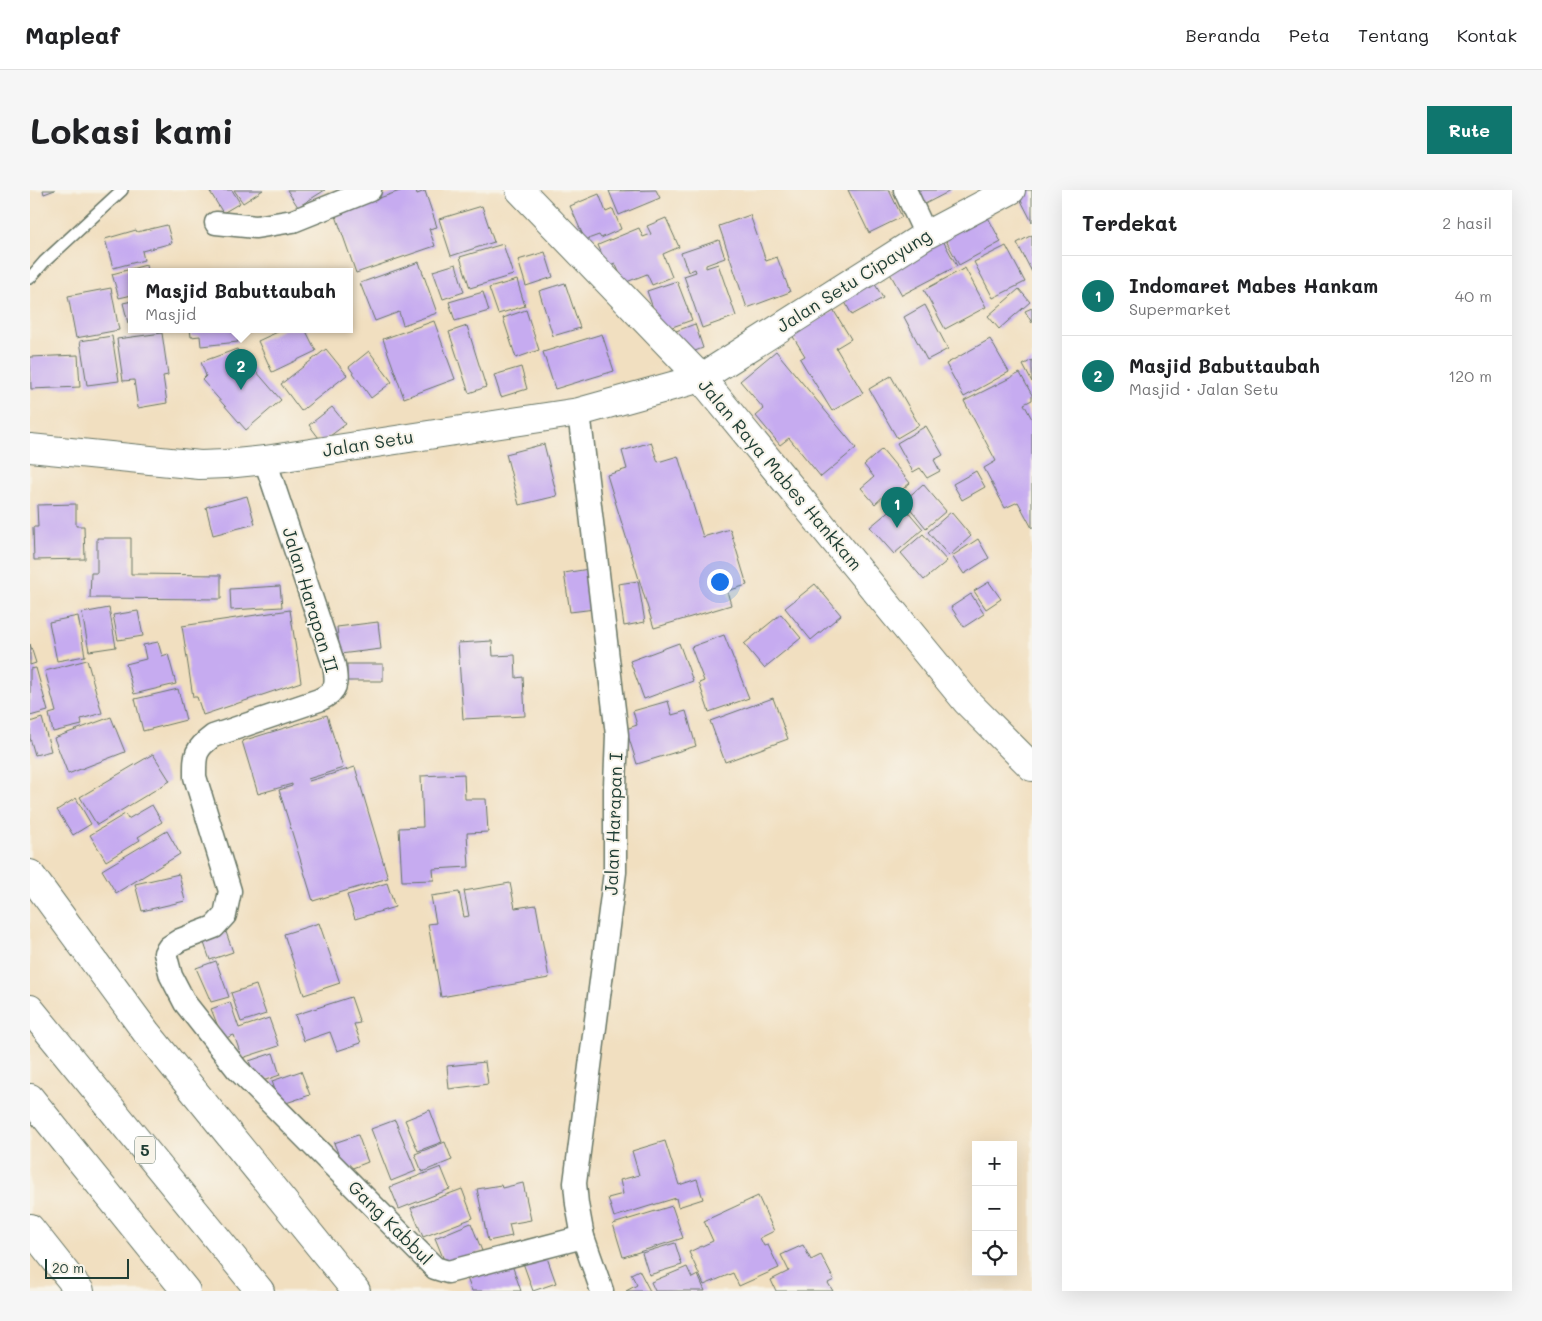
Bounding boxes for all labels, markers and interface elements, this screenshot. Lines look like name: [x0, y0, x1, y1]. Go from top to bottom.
text: Mapleaf: [25, 19, 120, 50]
text: Beranda: [1186, 23, 1261, 47]
text: Peta: [1289, 23, 1330, 47]
text: Tentang: [1358, 23, 1429, 47]
text: Kontak: [1457, 23, 1517, 47]
button: Rute: [1427, 106, 1512, 154]
text: Lokasi kami: [30, 107, 234, 153]
text: Terdekat: [1082, 209, 1177, 236]
text: 2 hasil: [1442, 212, 1492, 233]
street label: Jalan Setu Cipayung: [772, 223, 935, 337]
popup: [128, 268, 353, 333]
text: Indomaret Mabes Hankam: [1129, 273, 1378, 298]
text: Masjid Babuttaubah: [145, 278, 336, 303]
text: 1: [1094, 285, 1102, 306]
text: 40 m: [1455, 285, 1492, 306]
text: Supermarket: [1129, 298, 1231, 319]
text: Masjid: [145, 303, 196, 324]
pin: 2: [225, 349, 257, 390]
text: Masjid Babuttaubah: [1129, 353, 1320, 378]
text: 2: [1094, 365, 1102, 386]
text: 120 m: [1448, 365, 1492, 386]
street label: Jalan Raya Mabes Hankkam: [693, 374, 868, 575]
text: Masjid · Jalan Setu: [1129, 378, 1279, 399]
street label: Jalan Setu: [321, 424, 415, 462]
pin: 1: [881, 487, 913, 528]
street label: Jalan Harapan II: [277, 524, 344, 675]
your location: [707, 569, 733, 595]
street label: Jalan Harapan I: [599, 752, 627, 896]
road number: 5: [135, 1136, 155, 1164]
map controls: [972, 1141, 1017, 1276]
button: +: [972, 1141, 1017, 1186]
street label: Gang Kabbul: [343, 1175, 438, 1270]
button: −: [972, 1186, 1017, 1231]
button: locate: [972, 1231, 1017, 1276]
scale bar: [45, 1256, 129, 1279]
text: 20 m: [52, 1258, 84, 1277]

